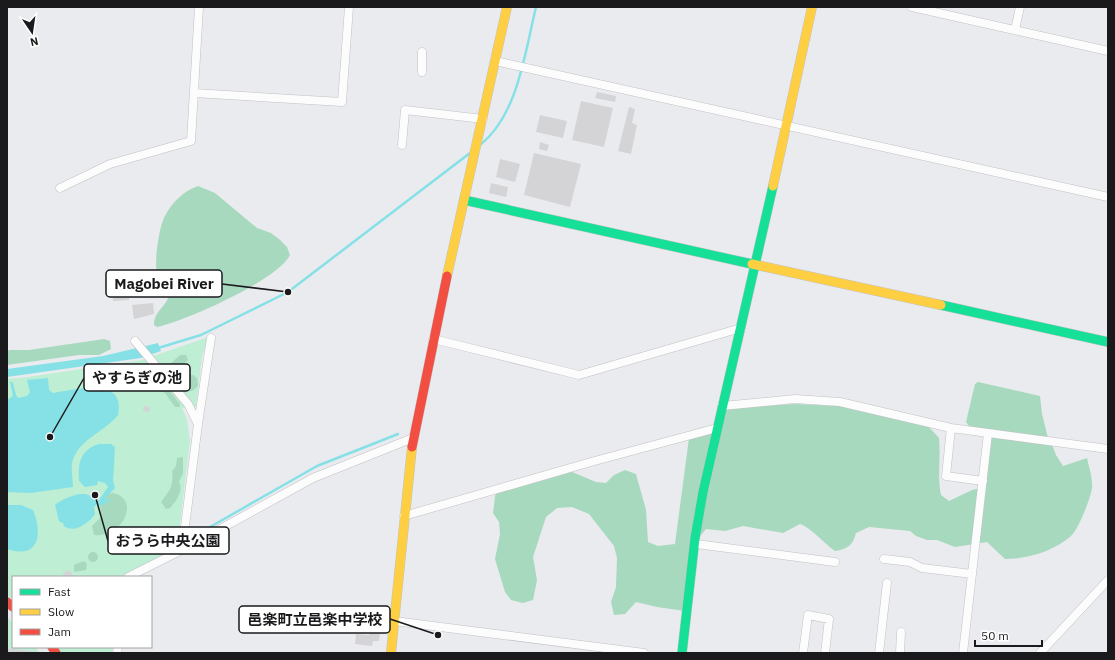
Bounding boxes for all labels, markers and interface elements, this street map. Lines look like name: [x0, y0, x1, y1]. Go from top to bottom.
north arrow: [12, 12, 52, 52]
text: N: [29, 34, 40, 49]
callout: Magobei River: [106, 270, 222, 297]
text: Magobei River: [114, 274, 214, 293]
callout: やすらぎの池: [84, 364, 190, 391]
text: やすらぎの池: [92, 368, 182, 387]
callout: おうら中央公園: [108, 527, 229, 554]
text: おうら中央公園: [115, 531, 221, 550]
legend: [12, 576, 152, 648]
text: Fast: [48, 584, 71, 599]
text: Slow: [48, 604, 74, 619]
callout: 邑楽町立邑楽中学校: [239, 606, 390, 633]
text: 邑楽町立邑楽中学校: [247, 610, 383, 629]
scale bar: [975, 622, 1042, 648]
text: Jam: [48, 624, 71, 639]
text: 50 m: [981, 628, 1009, 643]

